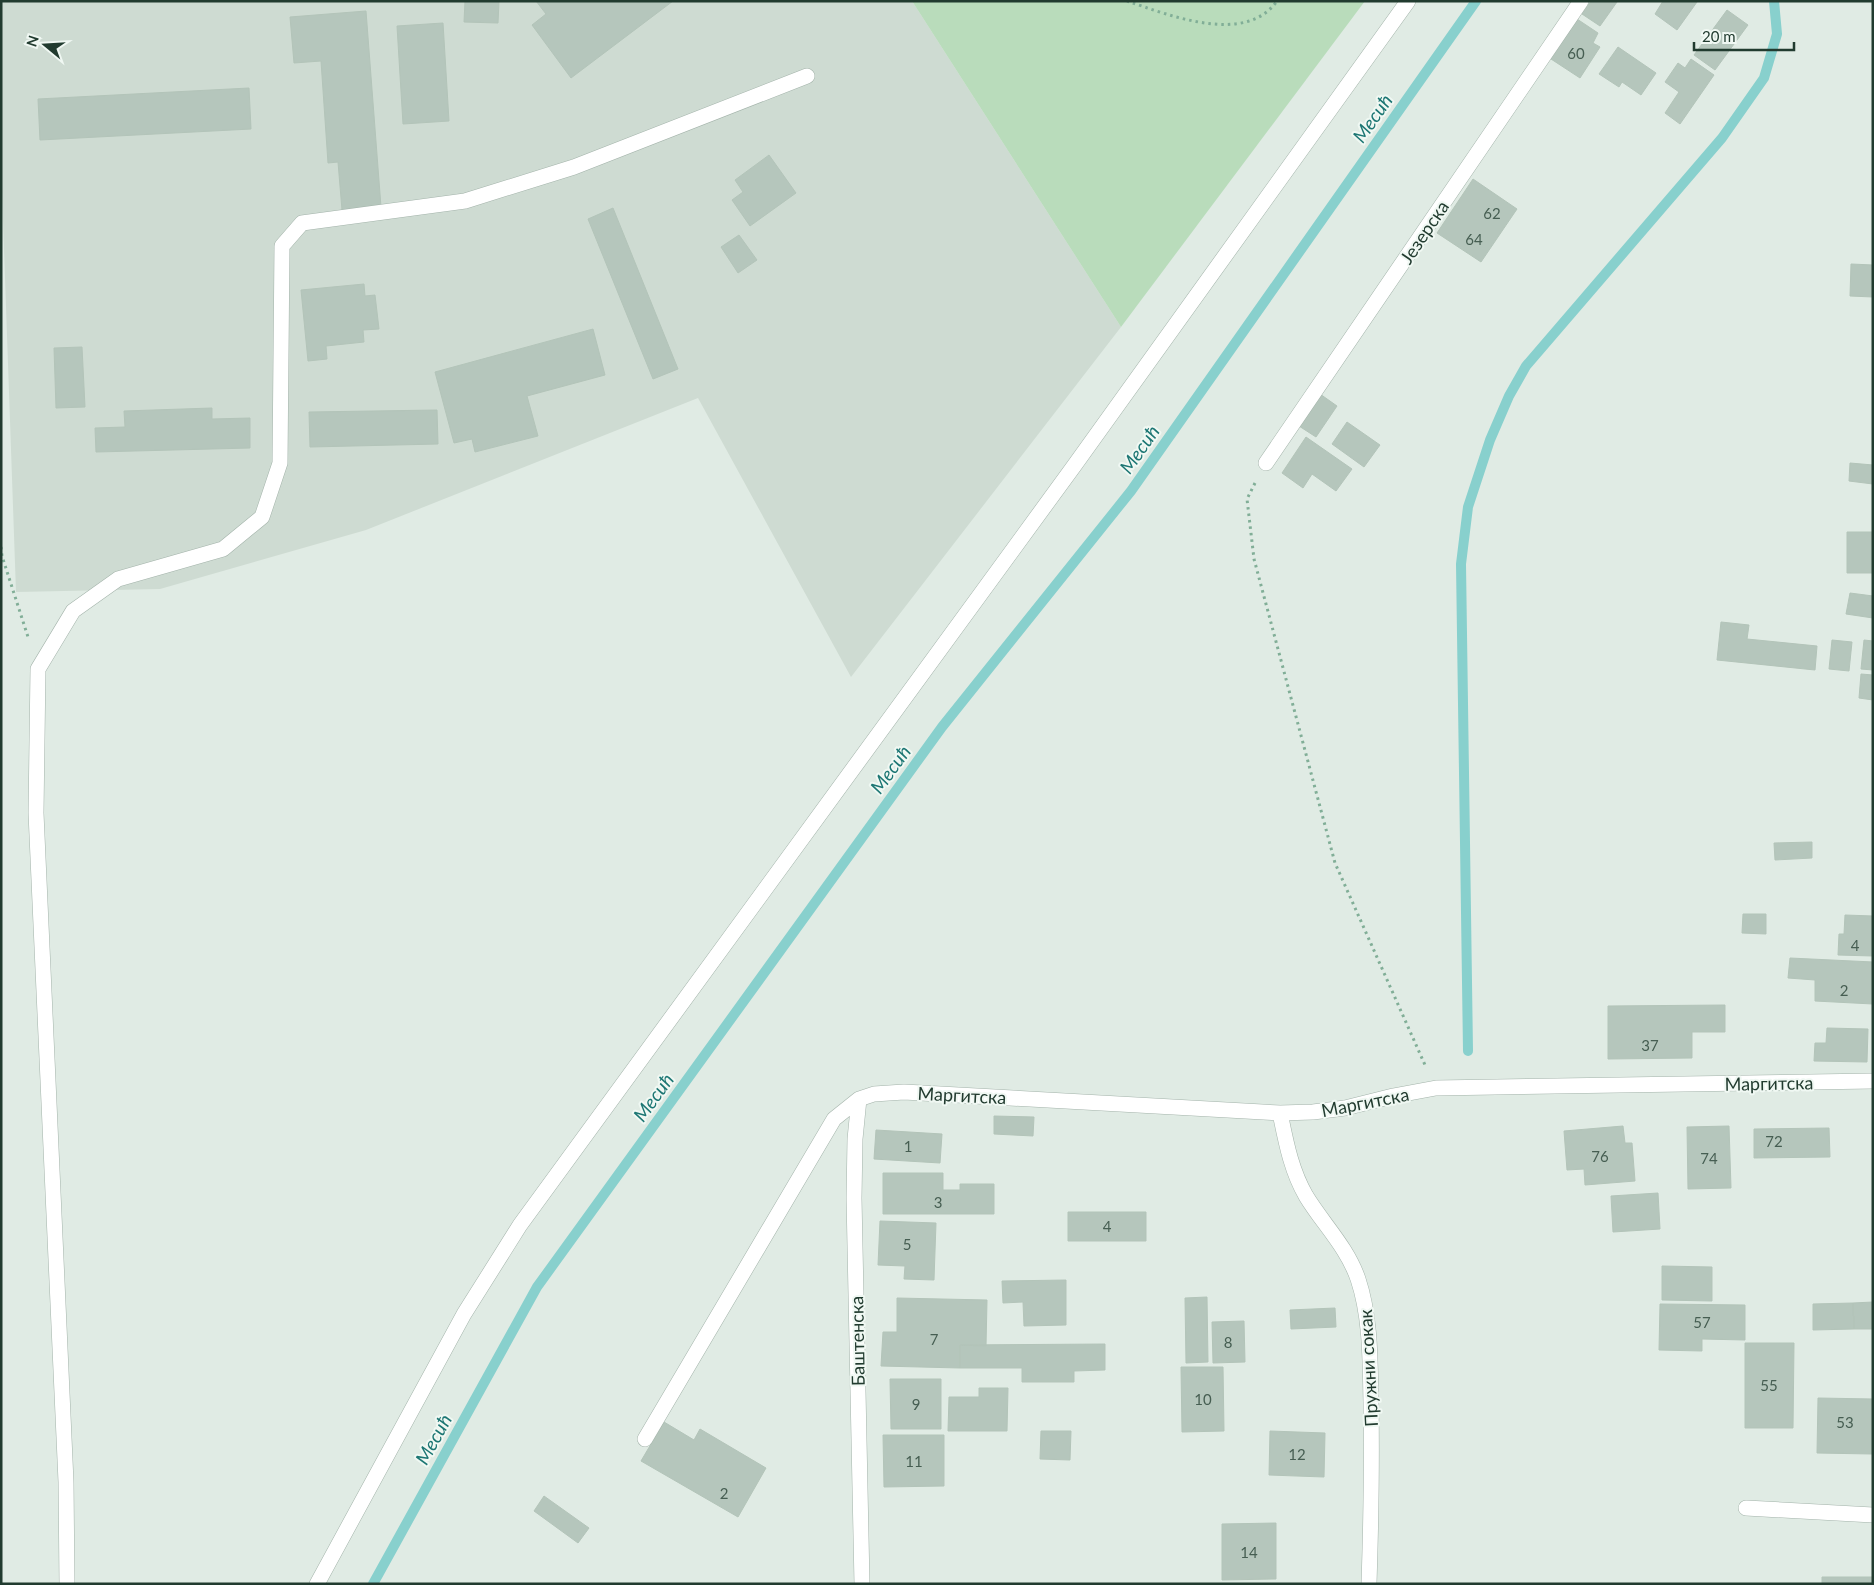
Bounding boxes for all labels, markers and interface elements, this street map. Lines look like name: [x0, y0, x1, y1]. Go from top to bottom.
north arrow: [20, 20, 70, 70]
scale bar: [1694, 20, 1794, 52]
text: 20 m: [1702, 27, 1736, 45]
text: N: [22, 33, 42, 49]
house number: 60: [1567, 44, 1585, 62]
water label: Месић: [1347, 89, 1397, 147]
street label: Језерска: [1395, 196, 1453, 268]
house number: 62: [1483, 204, 1501, 222]
house number: 64: [1465, 230, 1483, 248]
water label: Месић: [1114, 420, 1164, 478]
water label: Месић: [865, 740, 915, 798]
house number: 4: [1851, 936, 1860, 954]
house number: 2: [1840, 981, 1848, 999]
house number: 37: [1641, 1036, 1659, 1054]
water label: Месић: [628, 1068, 678, 1126]
street label: Маргитска: [1724, 1071, 1814, 1095]
street label: Маргитска: [917, 1082, 1007, 1108]
street label: Маргитска: [1319, 1083, 1411, 1121]
house number: 72: [1765, 1132, 1783, 1150]
house number: 1: [904, 1137, 912, 1155]
house number: 76: [1591, 1147, 1609, 1165]
house number: 74: [1700, 1149, 1718, 1167]
house number: 3: [934, 1193, 942, 1211]
house number: 4: [1103, 1217, 1112, 1235]
house number: 5: [903, 1235, 911, 1253]
street label: Баштенска: [845, 1296, 869, 1386]
street label: Пружни сокак: [1354, 1308, 1382, 1427]
house number: 57: [1693, 1313, 1711, 1331]
house number: 7: [930, 1330, 939, 1348]
house number: 8: [1224, 1333, 1232, 1351]
house number: 55: [1760, 1376, 1778, 1394]
house number: 10: [1194, 1390, 1212, 1408]
house number: 9: [912, 1395, 920, 1413]
water label: Месић: [410, 1410, 456, 1468]
house number: 53: [1836, 1413, 1854, 1431]
house number: 12: [1288, 1445, 1306, 1463]
house number: 11: [905, 1452, 923, 1470]
house number: 2: [720, 1484, 728, 1502]
house number: 14: [1240, 1543, 1258, 1561]

